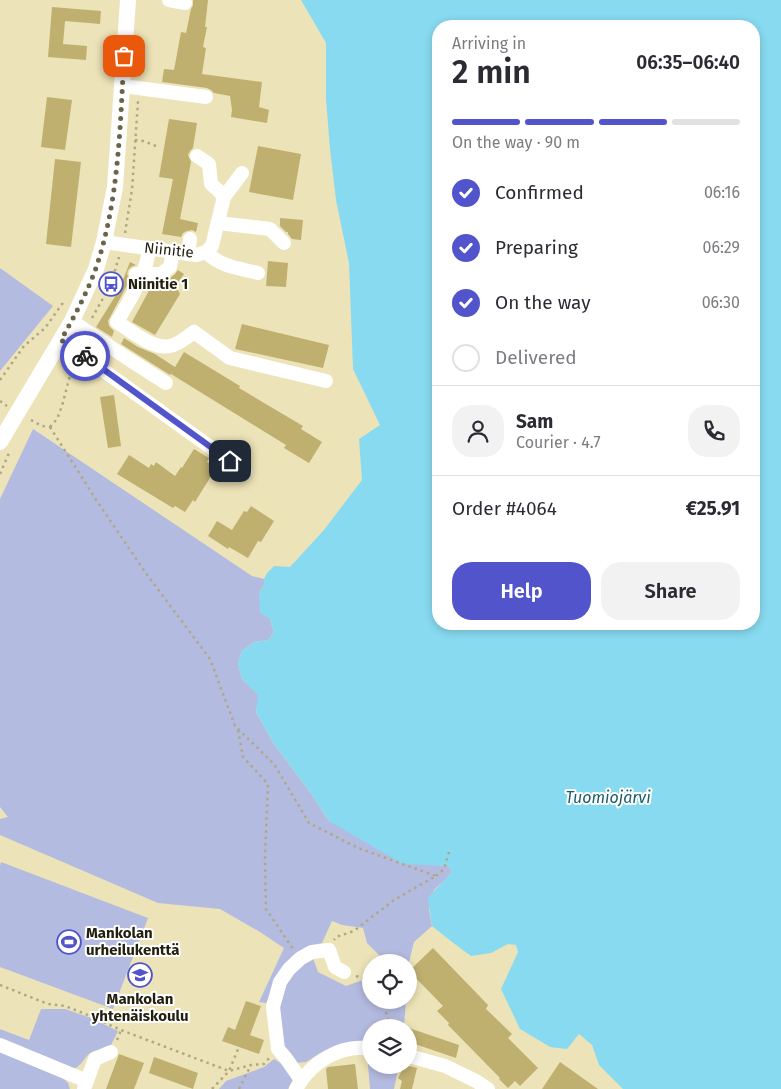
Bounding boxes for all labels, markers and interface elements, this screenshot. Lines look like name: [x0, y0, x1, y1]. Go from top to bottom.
text: Arriving in: [452, 34, 526, 53]
pin: [103, 35, 145, 77]
icon: bag: [110, 42, 138, 70]
text: 06:35–06:40: [636, 51, 740, 74]
text: 2 min: [452, 53, 531, 91]
text: On the way · 90 m: [452, 133, 580, 152]
icon: check: [452, 179, 480, 207]
text: Confirmed: [495, 181, 584, 204]
text: 06:16: [704, 183, 740, 202]
icon: check: [452, 234, 480, 262]
text: Preparing: [495, 236, 578, 259]
street label: Niinitie: [143, 238, 195, 262]
text: 06:29: [703, 238, 740, 257]
bus stop icon: Niinitie 1: [98, 271, 124, 297]
place label: Niinitie 1: [128, 275, 188, 293]
icon: check: [452, 289, 480, 317]
text: On the way: [495, 291, 591, 314]
text: 06:30: [702, 293, 740, 312]
courier: [60, 331, 110, 381]
icon: bike: [71, 342, 99, 370]
text: Delivered: [495, 346, 577, 369]
button: person: [452, 405, 504, 457]
button: phone: [688, 405, 740, 457]
text: Sam: [516, 410, 553, 433]
text: Courier · 4.7: [516, 433, 601, 452]
pin: [209, 440, 251, 482]
icon: home: [216, 447, 244, 475]
text: Order #4064: [452, 497, 557, 520]
text: €25.91: [686, 497, 740, 520]
button: Help: [452, 562, 591, 620]
button: Share: [601, 562, 740, 620]
water label: Tuomiojärvi: [565, 788, 651, 807]
place label: Mankolan urheilukenttä: [86, 924, 179, 959]
sports icon: Mankolan urheilukenttä: [56, 929, 82, 955]
map controls: [362, 954, 417, 1074]
button: locate: [362, 954, 417, 1009]
school or university icon: Mankolan yhtenäiskoulu: [127, 962, 153, 988]
place label: Mankolan yhtenäiskoulu: [90, 990, 189, 1025]
button: layers: [362, 1019, 417, 1074]

